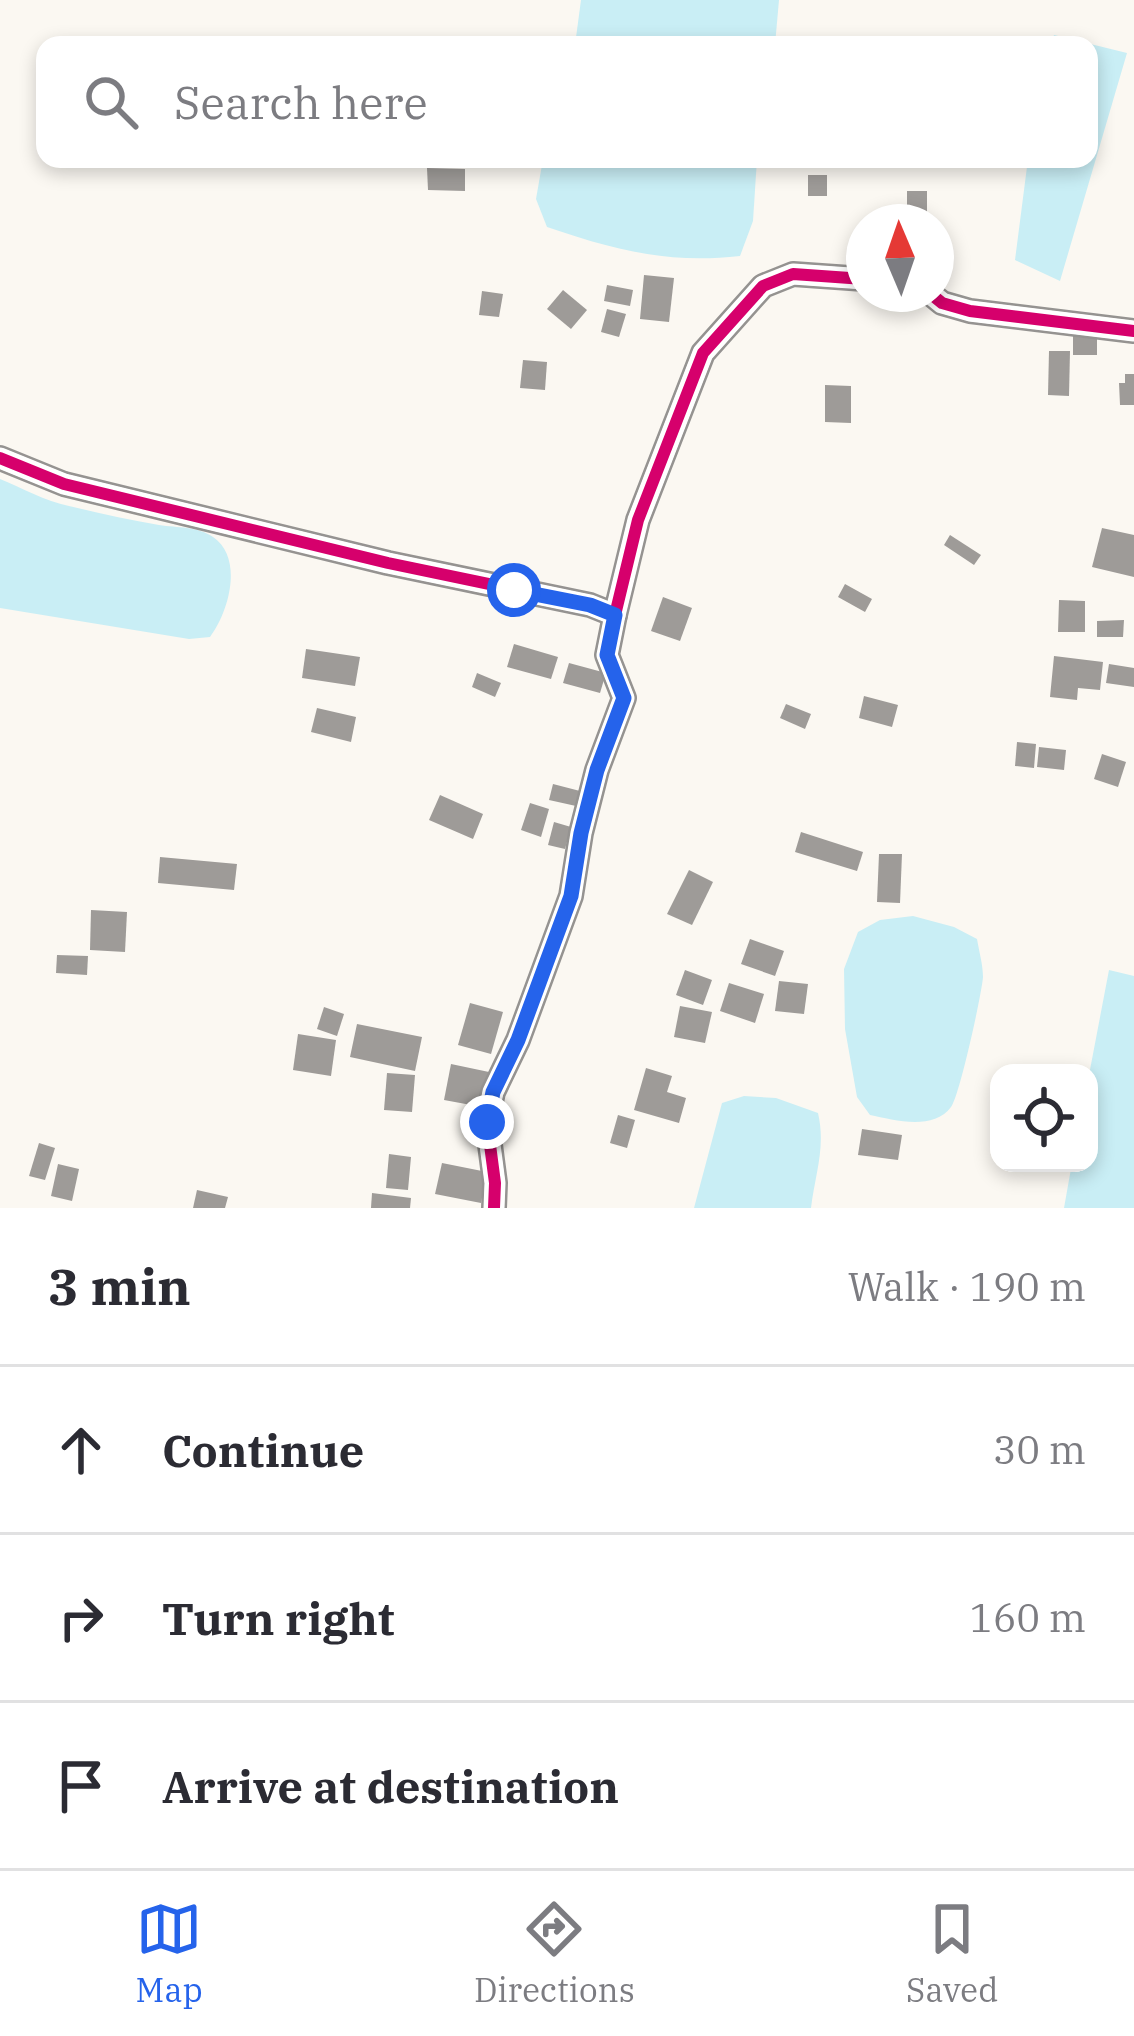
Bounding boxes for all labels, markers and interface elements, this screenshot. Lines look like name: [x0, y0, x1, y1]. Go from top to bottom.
search box: [36, 36, 1098, 168]
icon: search: [78, 69, 144, 135]
text: Search here: [174, 73, 428, 131]
north arrow: [846, 204, 954, 312]
route start: [487, 563, 541, 617]
map controls: [990, 1064, 1098, 1172]
button: locate: [990, 1064, 1098, 1172]
route end: [460, 1095, 514, 1149]
text: 3 min: [48, 1253, 191, 1319]
text: Walk · 190 m: [848, 1261, 1086, 1312]
icon: ahead: [48, 1417, 114, 1483]
text: Continue: [162, 1421, 364, 1479]
text: 30 m: [993, 1424, 1086, 1475]
icon: right: [48, 1585, 114, 1651]
text: Turn right: [162, 1589, 394, 1647]
text: 160 m: [970, 1592, 1086, 1643]
icon: arrive: [48, 1753, 114, 1819]
text: Arrive at destination: [162, 1757, 619, 1815]
tab: Map: [136, 1896, 203, 2011]
tab: Directions: [474, 1896, 635, 2011]
tab: Saved: [906, 1896, 998, 2011]

